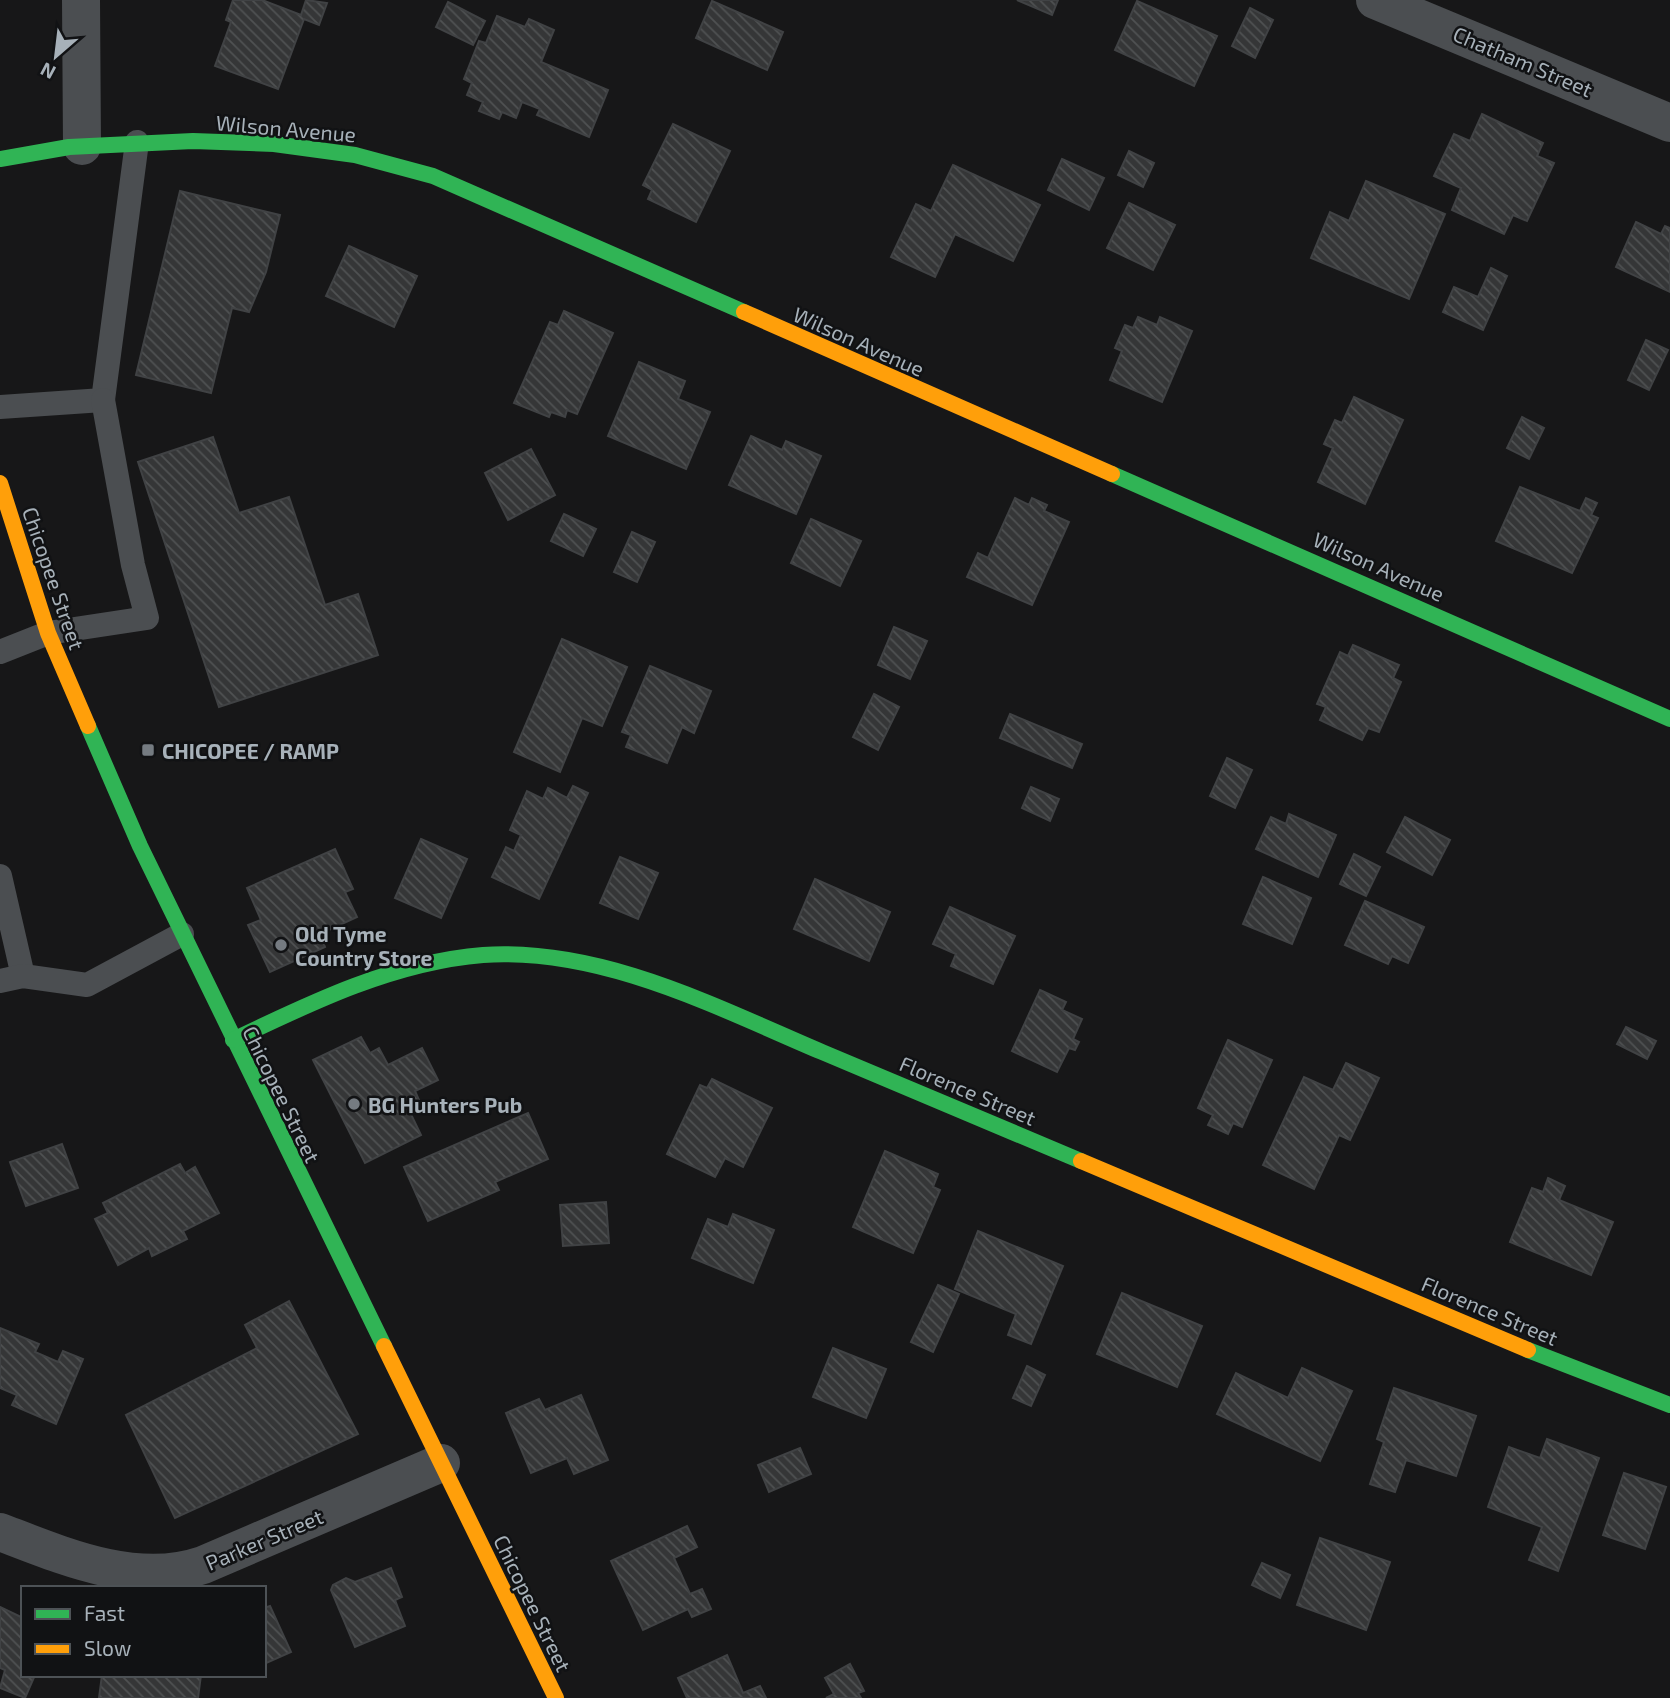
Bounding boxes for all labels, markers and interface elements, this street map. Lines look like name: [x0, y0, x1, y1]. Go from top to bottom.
street label: Chatham Street: [1450, 20, 1596, 102]
north arrow: [21, 21, 91, 91]
text: N: [36, 58, 59, 85]
street label: Wilson Avenue: [215, 109, 357, 147]
street label: Wilson Avenue: [790, 301, 928, 381]
street label: Chicopee Street: [18, 503, 90, 653]
street label: Wilson Avenue: [1310, 526, 1448, 606]
place label: CHICOPEE / RAMP: [162, 738, 339, 763]
marker: CHICOPEE / RAMP: [140, 742, 156, 758]
place label: Old Tyme Country Store: [295, 921, 432, 971]
marker: Old Tyme Country Store: [273, 937, 289, 953]
street label: Chicopee Street: [238, 1021, 326, 1167]
street label: Florence Street: [896, 1050, 1040, 1130]
place label: BG Hunters Pub: [368, 1092, 522, 1117]
marker: BG Hunters Pub: [346, 1096, 362, 1112]
street label: Florence Street: [1418, 1270, 1562, 1350]
street label: Parker Street: [202, 1503, 326, 1575]
street label: Chicopee Street: [489, 1530, 577, 1676]
legend: [21, 1586, 266, 1677]
text: Fast: [84, 1600, 125, 1625]
text: Slow: [84, 1635, 131, 1660]

